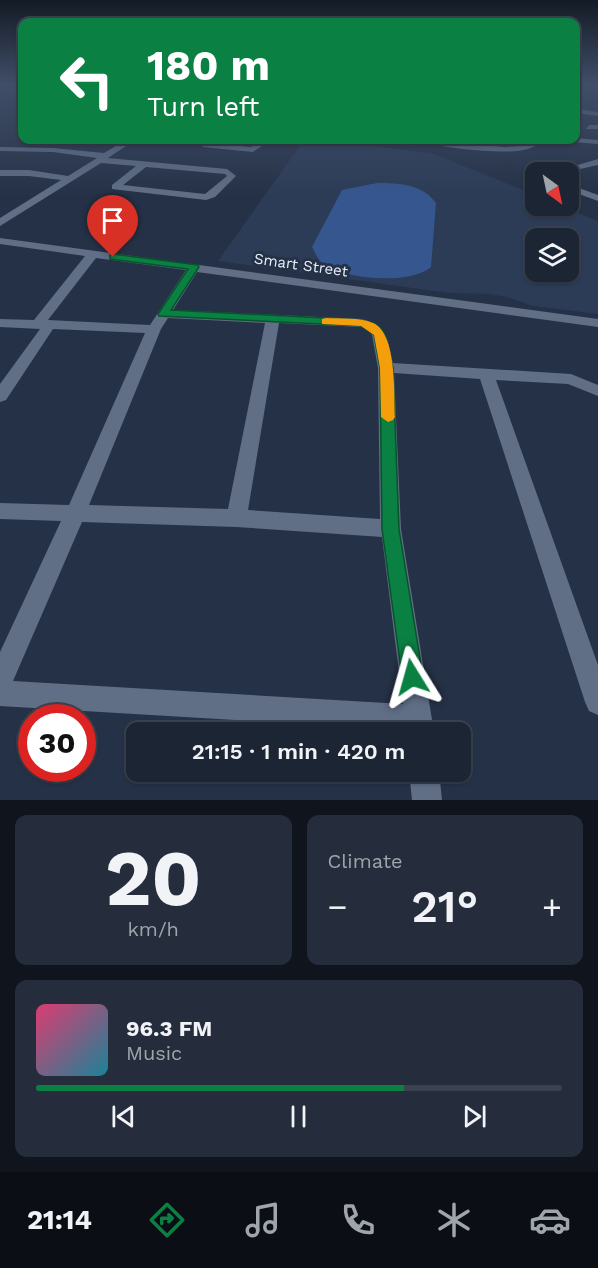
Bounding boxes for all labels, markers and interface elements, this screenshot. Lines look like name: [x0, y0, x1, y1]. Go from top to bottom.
text: 180 m: [147, 41, 270, 90]
icon: left: [48, 42, 126, 120]
text: Turn left: [147, 91, 259, 123]
north arrow: [525, 162, 579, 216]
map controls: [525, 162, 579, 282]
pin: [87, 195, 138, 257]
icon: arrive: [96, 204, 129, 237]
button: layers: [525, 228, 579, 282]
street label: Smart Street: [253, 250, 350, 281]
position arrow: [380, 645, 444, 709]
speed limit sign: 30: [18, 704, 96, 782]
text: 21:15 · 1 min · 420 m: [192, 739, 405, 764]
text: 20: [105, 832, 202, 924]
text: Climate: [328, 849, 403, 873]
text: 21°: [411, 880, 478, 933]
text: −: [328, 887, 347, 926]
text: +: [542, 887, 562, 926]
text: km/h: [127, 917, 179, 941]
text: 96.3 FM: [126, 1016, 212, 1041]
text: Music: [126, 1041, 182, 1065]
icon: previous: [107, 1100, 140, 1133]
icon: pause: [282, 1100, 315, 1133]
icon: next: [458, 1100, 491, 1133]
icon: directions: [146, 1199, 188, 1241]
icon: music: [242, 1199, 284, 1241]
icon: phone: [337, 1199, 379, 1241]
icon: climate: [433, 1199, 475, 1241]
icon: car: [529, 1199, 571, 1241]
text: 21:14: [27, 1204, 92, 1236]

